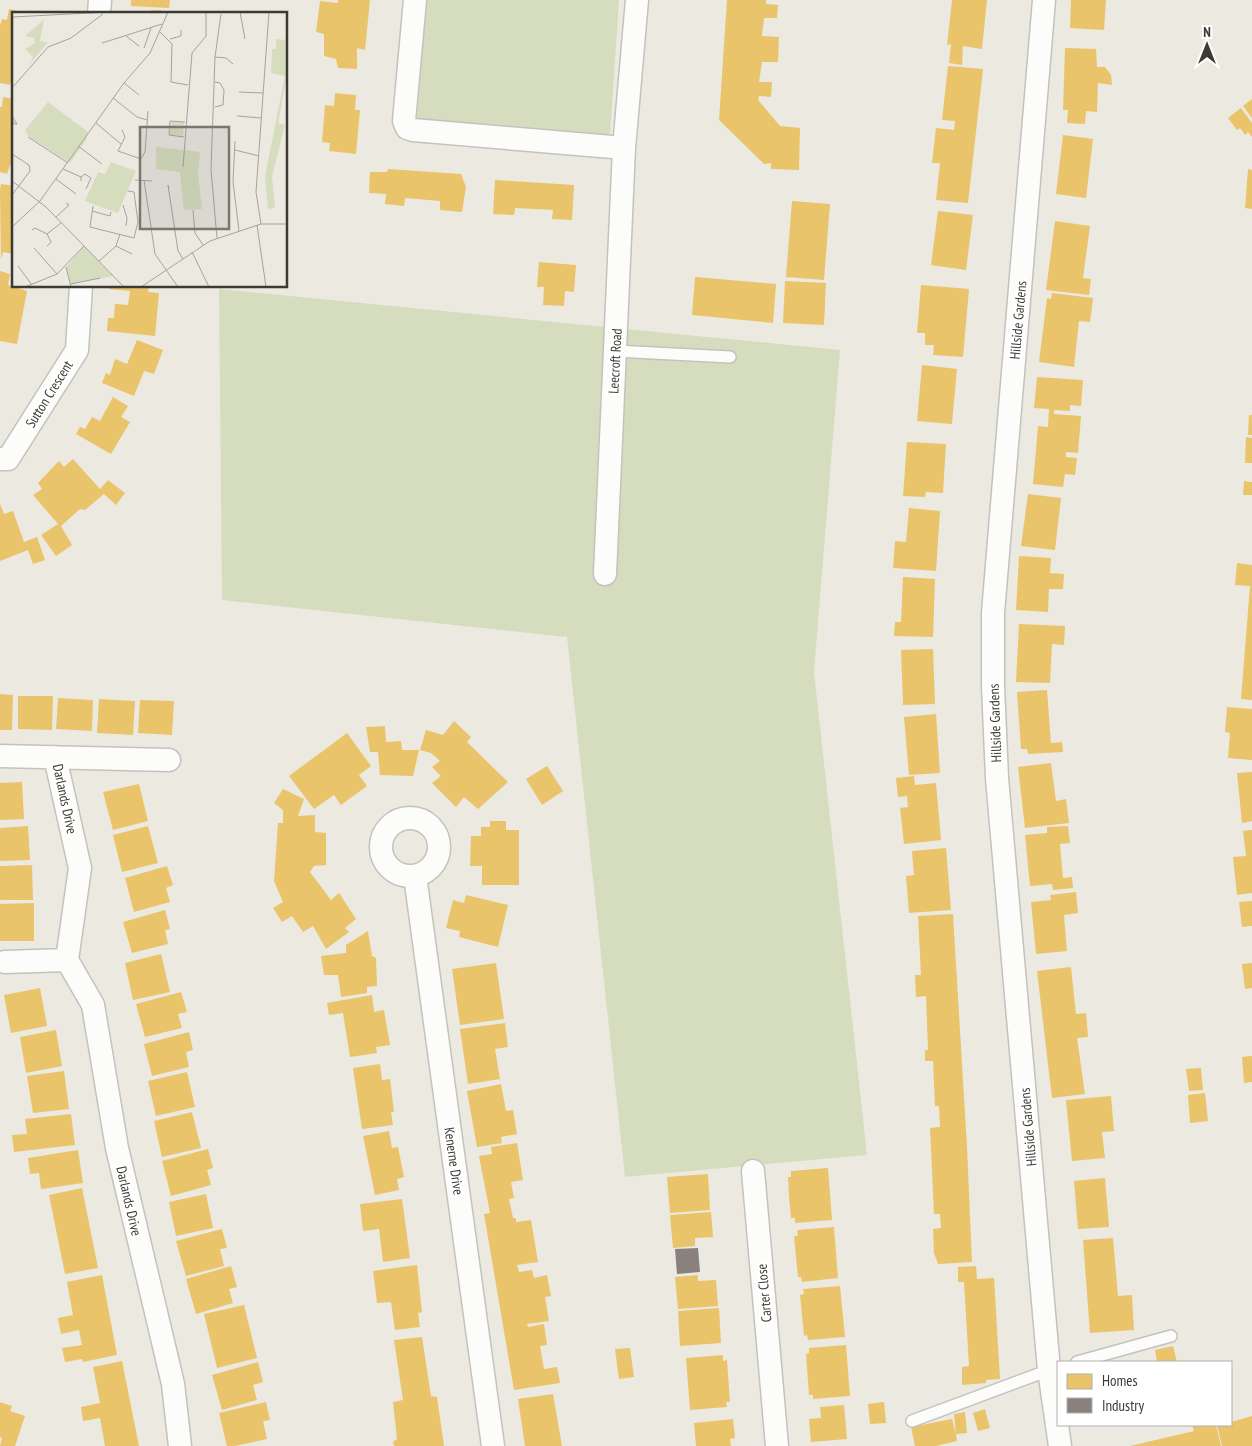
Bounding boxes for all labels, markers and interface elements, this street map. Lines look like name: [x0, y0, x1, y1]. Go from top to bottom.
inset map: [12, 12, 288, 288]
north arrow: [1182, 20, 1232, 70]
text: N: [1203, 23, 1211, 41]
street label: Hillside Gardens: [1006, 280, 1030, 360]
street label: Leecroft Road: [604, 328, 626, 394]
street label: Sutton Crescent: [21, 357, 77, 431]
street label: Hillside Gardens: [985, 683, 1005, 763]
street label: Darlands Drive: [49, 762, 81, 836]
street label: Hillside Gardens: [1016, 1087, 1040, 1167]
street label: Kenerne Drive: [440, 1126, 468, 1196]
street label: Darlands Drive: [112, 1164, 146, 1238]
street label: Carter Close: [752, 1263, 776, 1323]
legend: [1057, 1361, 1232, 1426]
text: Homes: [1102, 1371, 1138, 1390]
text: Industry: [1102, 1396, 1144, 1415]

